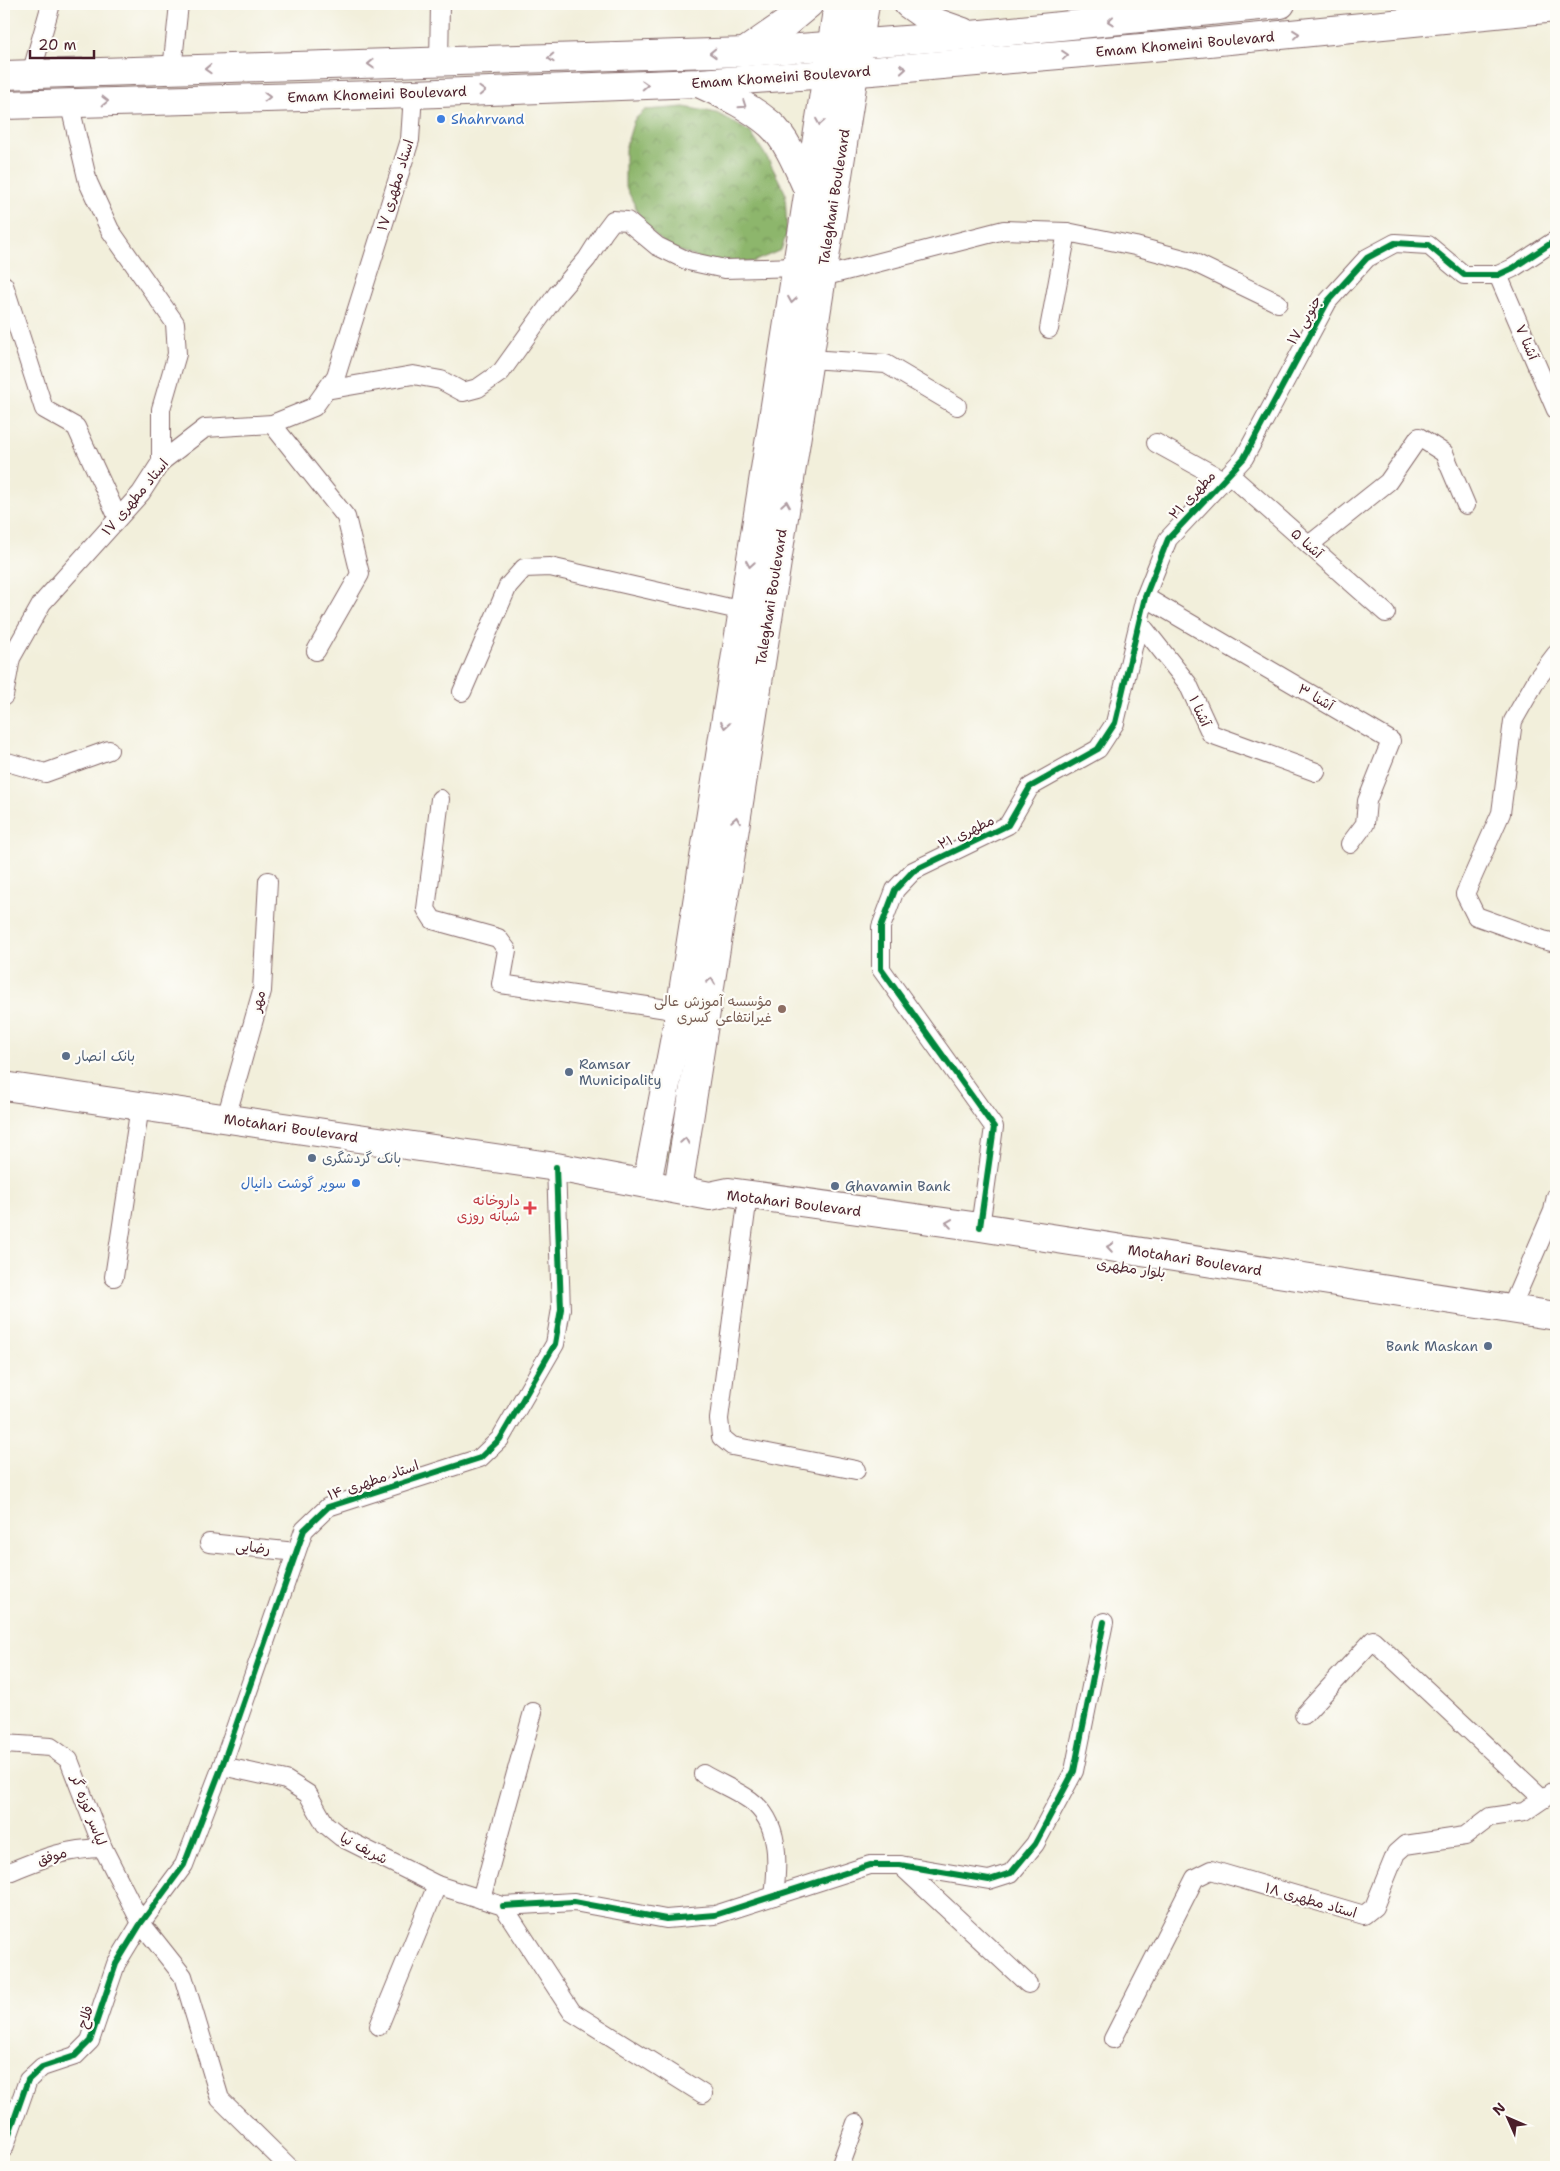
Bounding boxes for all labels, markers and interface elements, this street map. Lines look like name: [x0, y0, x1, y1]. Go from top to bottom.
one-way arrow: [1106, 15, 1114, 26]
street label: Emam Khomeini Boulevard: [1095, 27, 1275, 61]
scale bar: [30, 28, 94, 60]
one-way arrow: [1292, 29, 1300, 40]
text: 20 m: [38, 35, 77, 55]
one-way arrow: [709, 48, 716, 58]
one-way arrow: [1061, 50, 1069, 61]
one-way arrow: [546, 53, 554, 64]
one-way arrow: [366, 59, 374, 69]
street label: Emam Khomeini Boulevard: [691, 62, 871, 92]
one-way arrow: [204, 63, 212, 74]
one-way arrow: [899, 63, 907, 74]
one-way arrow: [641, 80, 649, 91]
street label: Emam Khomeini Boulevard: [287, 82, 467, 106]
one-way arrow: [479, 86, 487, 97]
one-way arrow: [264, 92, 272, 103]
one-way arrow: [101, 96, 109, 107]
one-way arrow: [737, 99, 747, 108]
place label: Shahrvand: [451, 110, 524, 128]
marker: Shahrvand: [435, 113, 447, 125]
one-way arrow: [815, 118, 825, 127]
street label: Taleghani Boulevard: [814, 127, 854, 266]
street label: استاد مطهری ۱۷: [373, 137, 417, 233]
street label: جنوبی ۱۷: [1283, 292, 1326, 348]
one-way arrow: [787, 297, 798, 305]
street label: آشنا ۷: [1511, 321, 1543, 363]
street label: استاد مطهری ۱۷: [98, 455, 172, 539]
street label: مطهری ۲۱: [1165, 467, 1219, 523]
one-way arrow: [780, 500, 791, 508]
street label: آشنا ۵: [1287, 524, 1327, 562]
street label: Taleghani Boulevard: [751, 527, 791, 666]
one-way arrow: [746, 560, 756, 569]
street label: آشنا ۳: [1295, 680, 1338, 715]
street label: آشنا ۱: [1185, 693, 1215, 730]
one-way arrow: [721, 721, 731, 729]
street label: مطهری ۲۱: [935, 811, 997, 853]
one-way arrow: [730, 816, 741, 824]
one-way arrow: [705, 976, 715, 985]
street label: مهر: [247, 989, 269, 1014]
place label: مؤسسه آموزش عالی غیرانتفاعی کسری: [654, 992, 772, 1026]
marker: مؤسسه آموزش عالی غیرانتفاعی کسری: [776, 1003, 788, 1015]
place label: بانک انصار: [75, 1047, 135, 1065]
marker: بانک انصار: [60, 1050, 72, 1062]
place label: Ramsar Municipality: [579, 1055, 662, 1089]
marker: Ramsar Municipality: [563, 1066, 575, 1078]
street label: Motahari Boulevard: [223, 1110, 359, 1146]
one-way arrow: [680, 1137, 690, 1146]
place label: بانک گردشگری: [322, 1149, 401, 1167]
marker: بانک گردشگری: [306, 1152, 318, 1164]
place label: سوپر گوشت دانیال: [241, 1174, 346, 1193]
marker: سوپر گوشت دانیال: [350, 1177, 362, 1189]
place label: Ghavamin Bank: [845, 1177, 951, 1195]
marker: Ghavamin Bank: [829, 1180, 841, 1192]
street label: Motahari Boulevard: [726, 1186, 862, 1220]
place label: داروخانه شبانه روزی: [457, 1191, 520, 1225]
marker: داروخانه شبانه روزی: [524, 1202, 536, 1214]
one-way arrow: [945, 1218, 953, 1229]
street label: Motahari Boulevard: [1127, 1241, 1263, 1279]
one-way arrow: [1106, 1242, 1114, 1253]
street label: بلوار مطهری: [1095, 1254, 1167, 1282]
place label: Bank Maskan: [1386, 1337, 1478, 1355]
marker: Bank Maskan: [1482, 1340, 1494, 1352]
street label: استاد مطهری ۱۴: [325, 1456, 421, 1504]
street label: رضایی: [235, 1536, 271, 1558]
street label: لپاسر کوزه گر: [66, 1771, 111, 1848]
street label: شریف نیا: [337, 1828, 391, 1868]
street label: موفق: [35, 1843, 69, 1869]
street label: استاد مطهری ۱۸: [1263, 1878, 1359, 1922]
street label: فلاح: [73, 2003, 98, 2031]
north arrow: [1482, 2094, 1532, 2144]
text: N: [1489, 2099, 1509, 2119]

